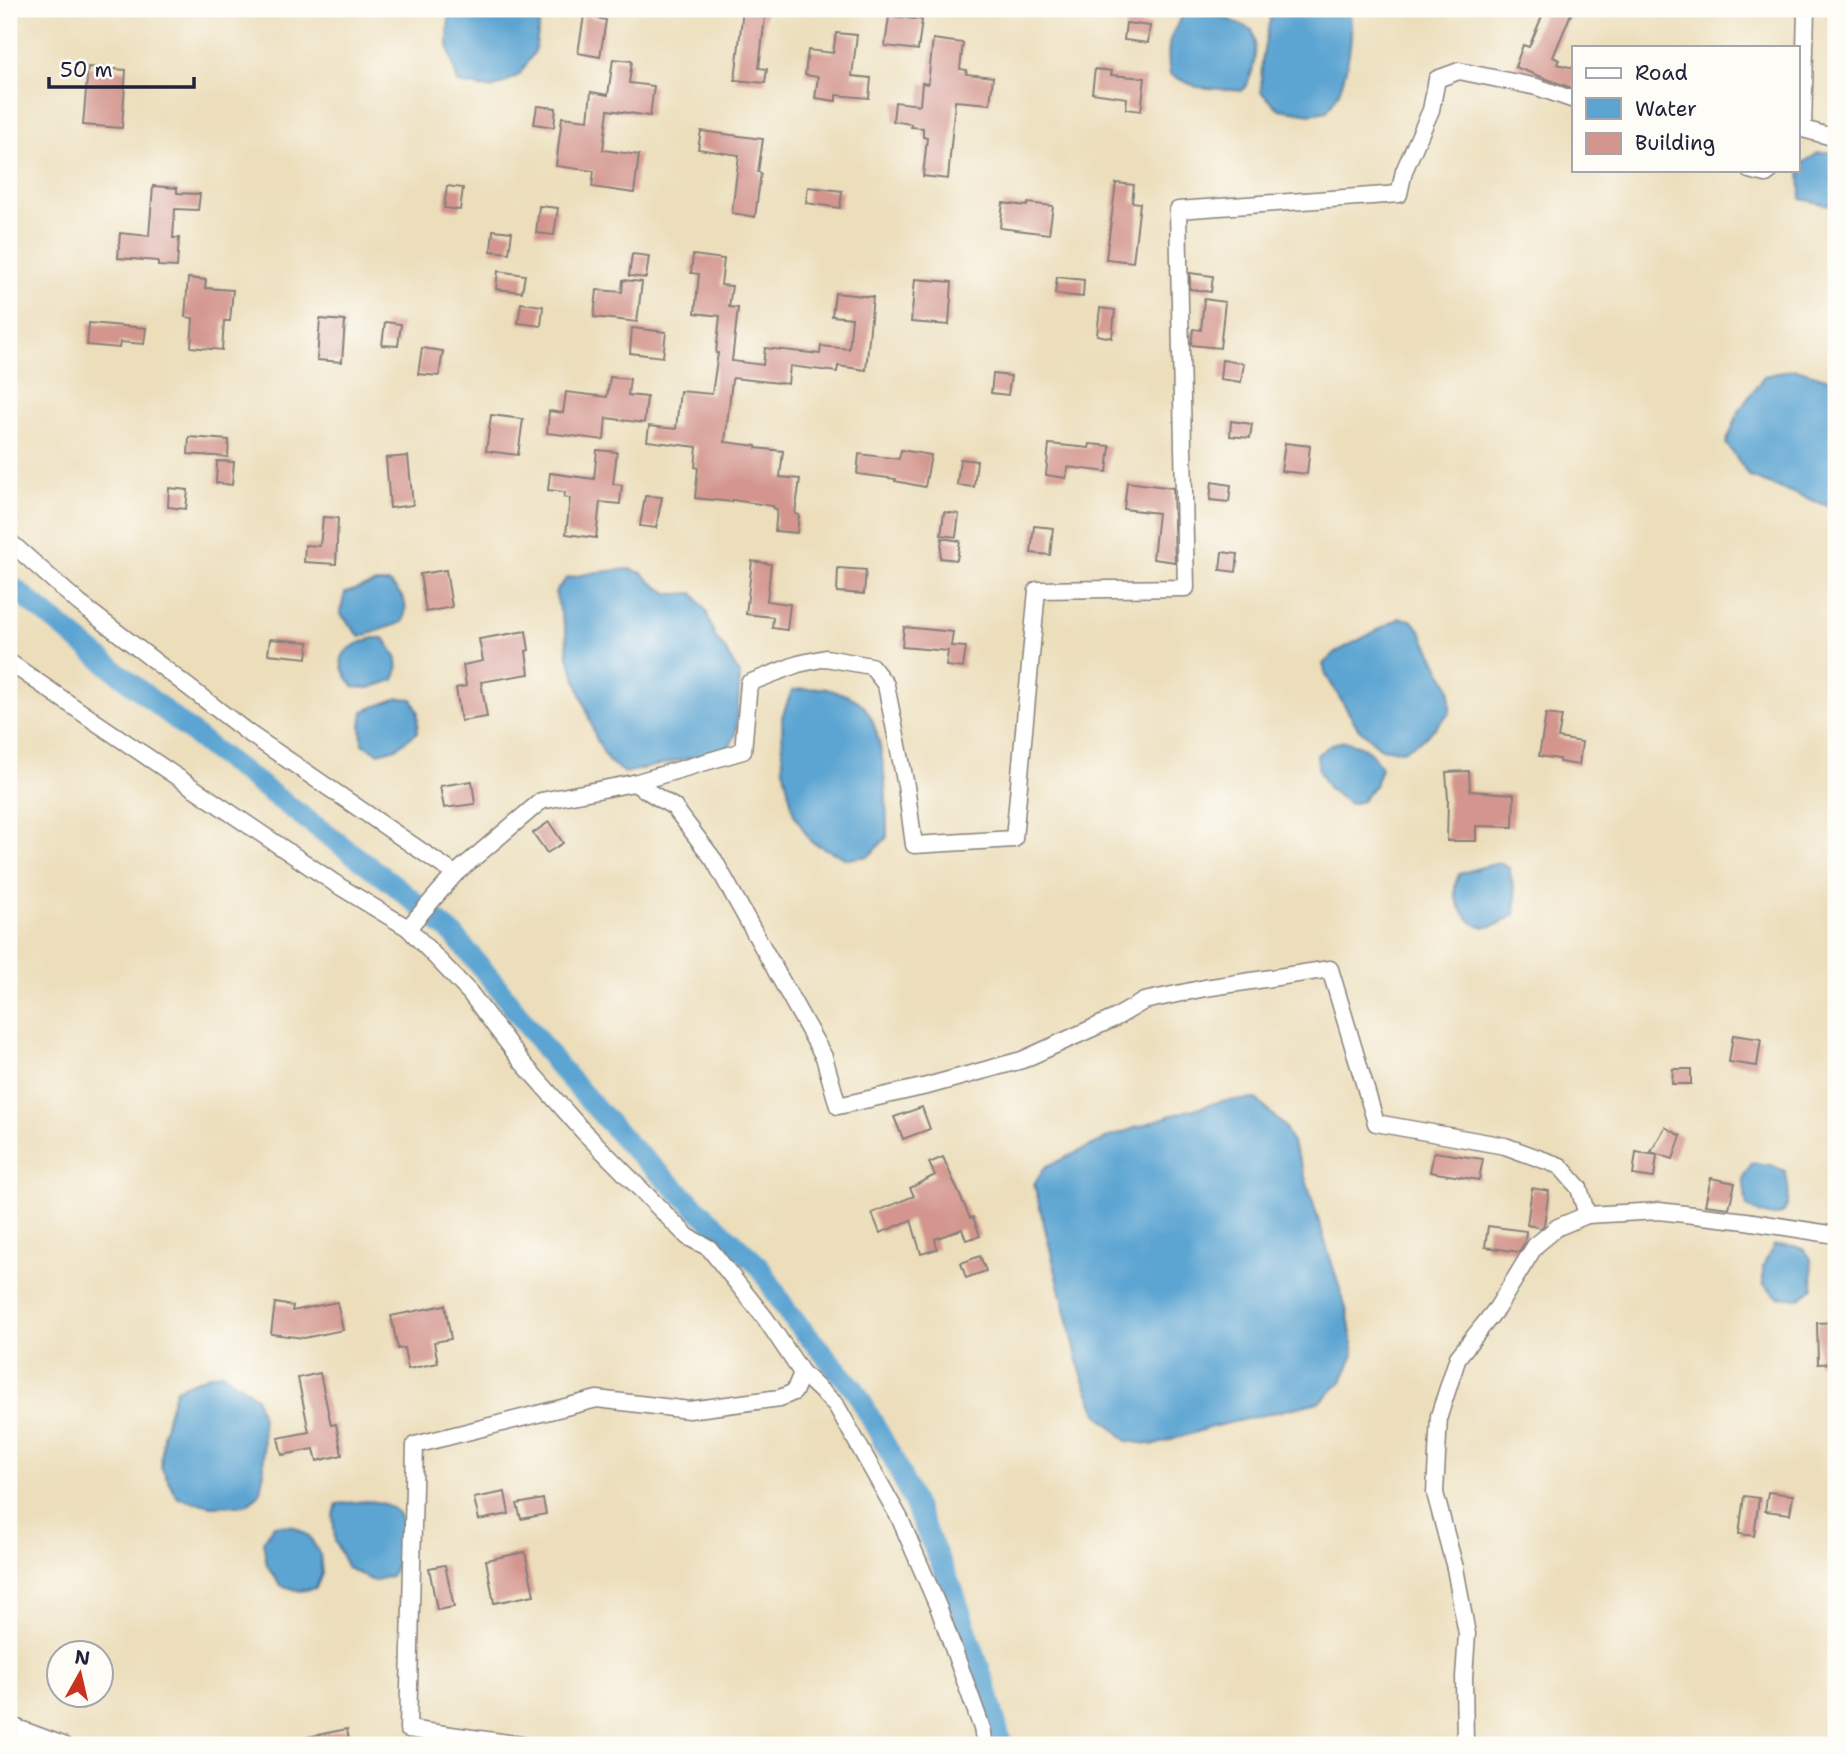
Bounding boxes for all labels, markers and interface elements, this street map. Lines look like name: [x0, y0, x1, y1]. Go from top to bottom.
scale bar: [49, 46, 194, 90]
legend: [1572, 46, 1800, 172]
text: 50 m: [60, 56, 113, 84]
text: Road: [1635, 59, 1688, 87]
text: Water: [1635, 95, 1697, 123]
text: Building: [1635, 129, 1715, 157]
north arrow: [46, 1638, 116, 1708]
text: N: [73, 1644, 91, 1671]

